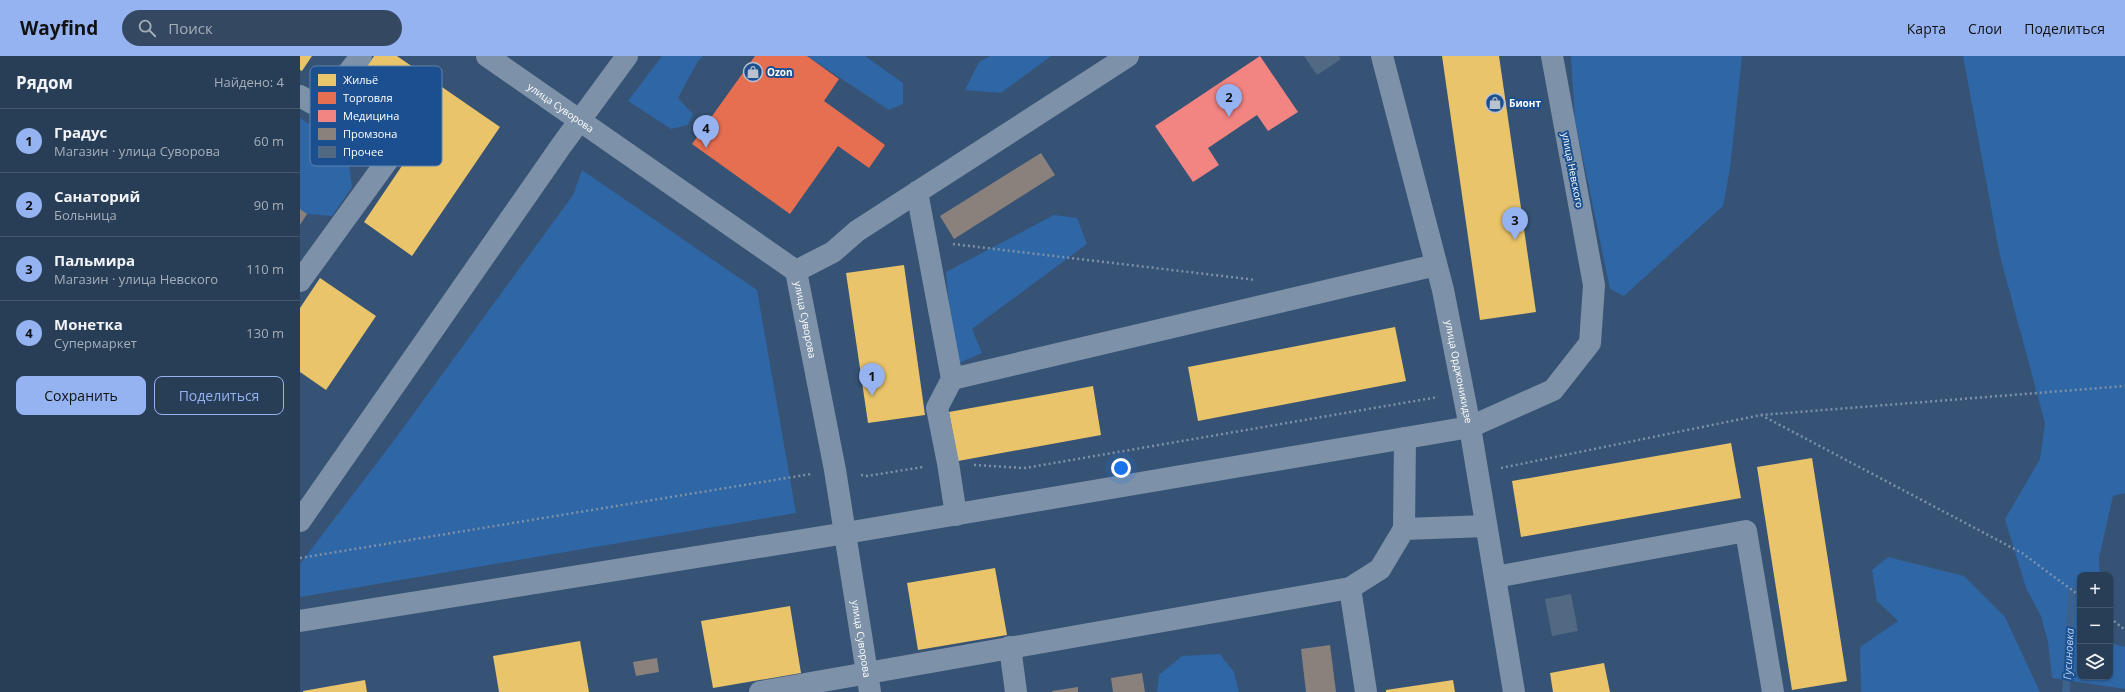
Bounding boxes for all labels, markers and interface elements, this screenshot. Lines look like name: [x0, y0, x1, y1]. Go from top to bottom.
search box: [122, 10, 402, 46]
text: Wayfind: [20, 15, 98, 41]
icon: search: [136, 17, 158, 39]
text: Поиск: [168, 18, 213, 38]
text: Карта: [1907, 19, 1946, 38]
text: Слои: [1968, 19, 2002, 38]
text: Поделиться: [2024, 19, 2105, 38]
shop icon: Ozon: [742, 61, 764, 83]
place label: Ozon: [767, 65, 793, 79]
legend: [310, 66, 442, 166]
text: Рядом: [16, 71, 73, 94]
text: Жильё: [343, 72, 378, 87]
text: Найдено: 4: [214, 73, 284, 91]
street label: улица Суворова: [525, 79, 597, 135]
pin: 2: [1216, 84, 1242, 117]
text: Торговля: [343, 90, 392, 105]
shop icon: Бионт: [1484, 92, 1506, 114]
place label: Бионт: [1509, 96, 1541, 110]
text: Медицина: [343, 108, 399, 123]
pin: 4: [693, 115, 719, 148]
text: Градус: [54, 122, 107, 142]
text: Промзона: [343, 126, 397, 141]
street label: улица Невского: [1559, 131, 1587, 209]
text: 1: [25, 132, 33, 150]
text: 60 m: [254, 132, 284, 150]
text: Магазин · улица Суворова: [54, 142, 220, 160]
text: Прочее: [343, 144, 383, 159]
text: Санаторий: [54, 186, 140, 206]
text: 2: [25, 196, 33, 214]
text: 90 m: [254, 196, 284, 214]
text: Больница: [54, 206, 117, 224]
pin: 3: [1502, 207, 1528, 240]
text: Пальмира: [54, 250, 135, 270]
text: 3: [25, 260, 33, 278]
text: 110 m: [246, 260, 284, 278]
text: Магазин · улица Невского: [54, 270, 218, 288]
street label: улица Суворова: [791, 280, 820, 359]
text: Монетка: [54, 314, 123, 334]
street label: улица Орджоникидзе: [1442, 319, 1476, 425]
text: 4: [25, 324, 33, 342]
text: 130 m: [246, 324, 284, 342]
text: Супермаркет: [54, 334, 137, 352]
pin: 1: [859, 363, 885, 396]
button: Сохранить: [16, 376, 146, 415]
button: Поделиться: [154, 376, 284, 415]
your location: [1111, 458, 1131, 478]
map controls: [2077, 572, 2113, 680]
button: +: [2077, 572, 2113, 608]
street label: улица Суворова: [849, 599, 875, 678]
button: −: [2077, 608, 2113, 644]
water label: Гусиновка: [2059, 628, 2077, 680]
button: layers: [2077, 644, 2113, 680]

